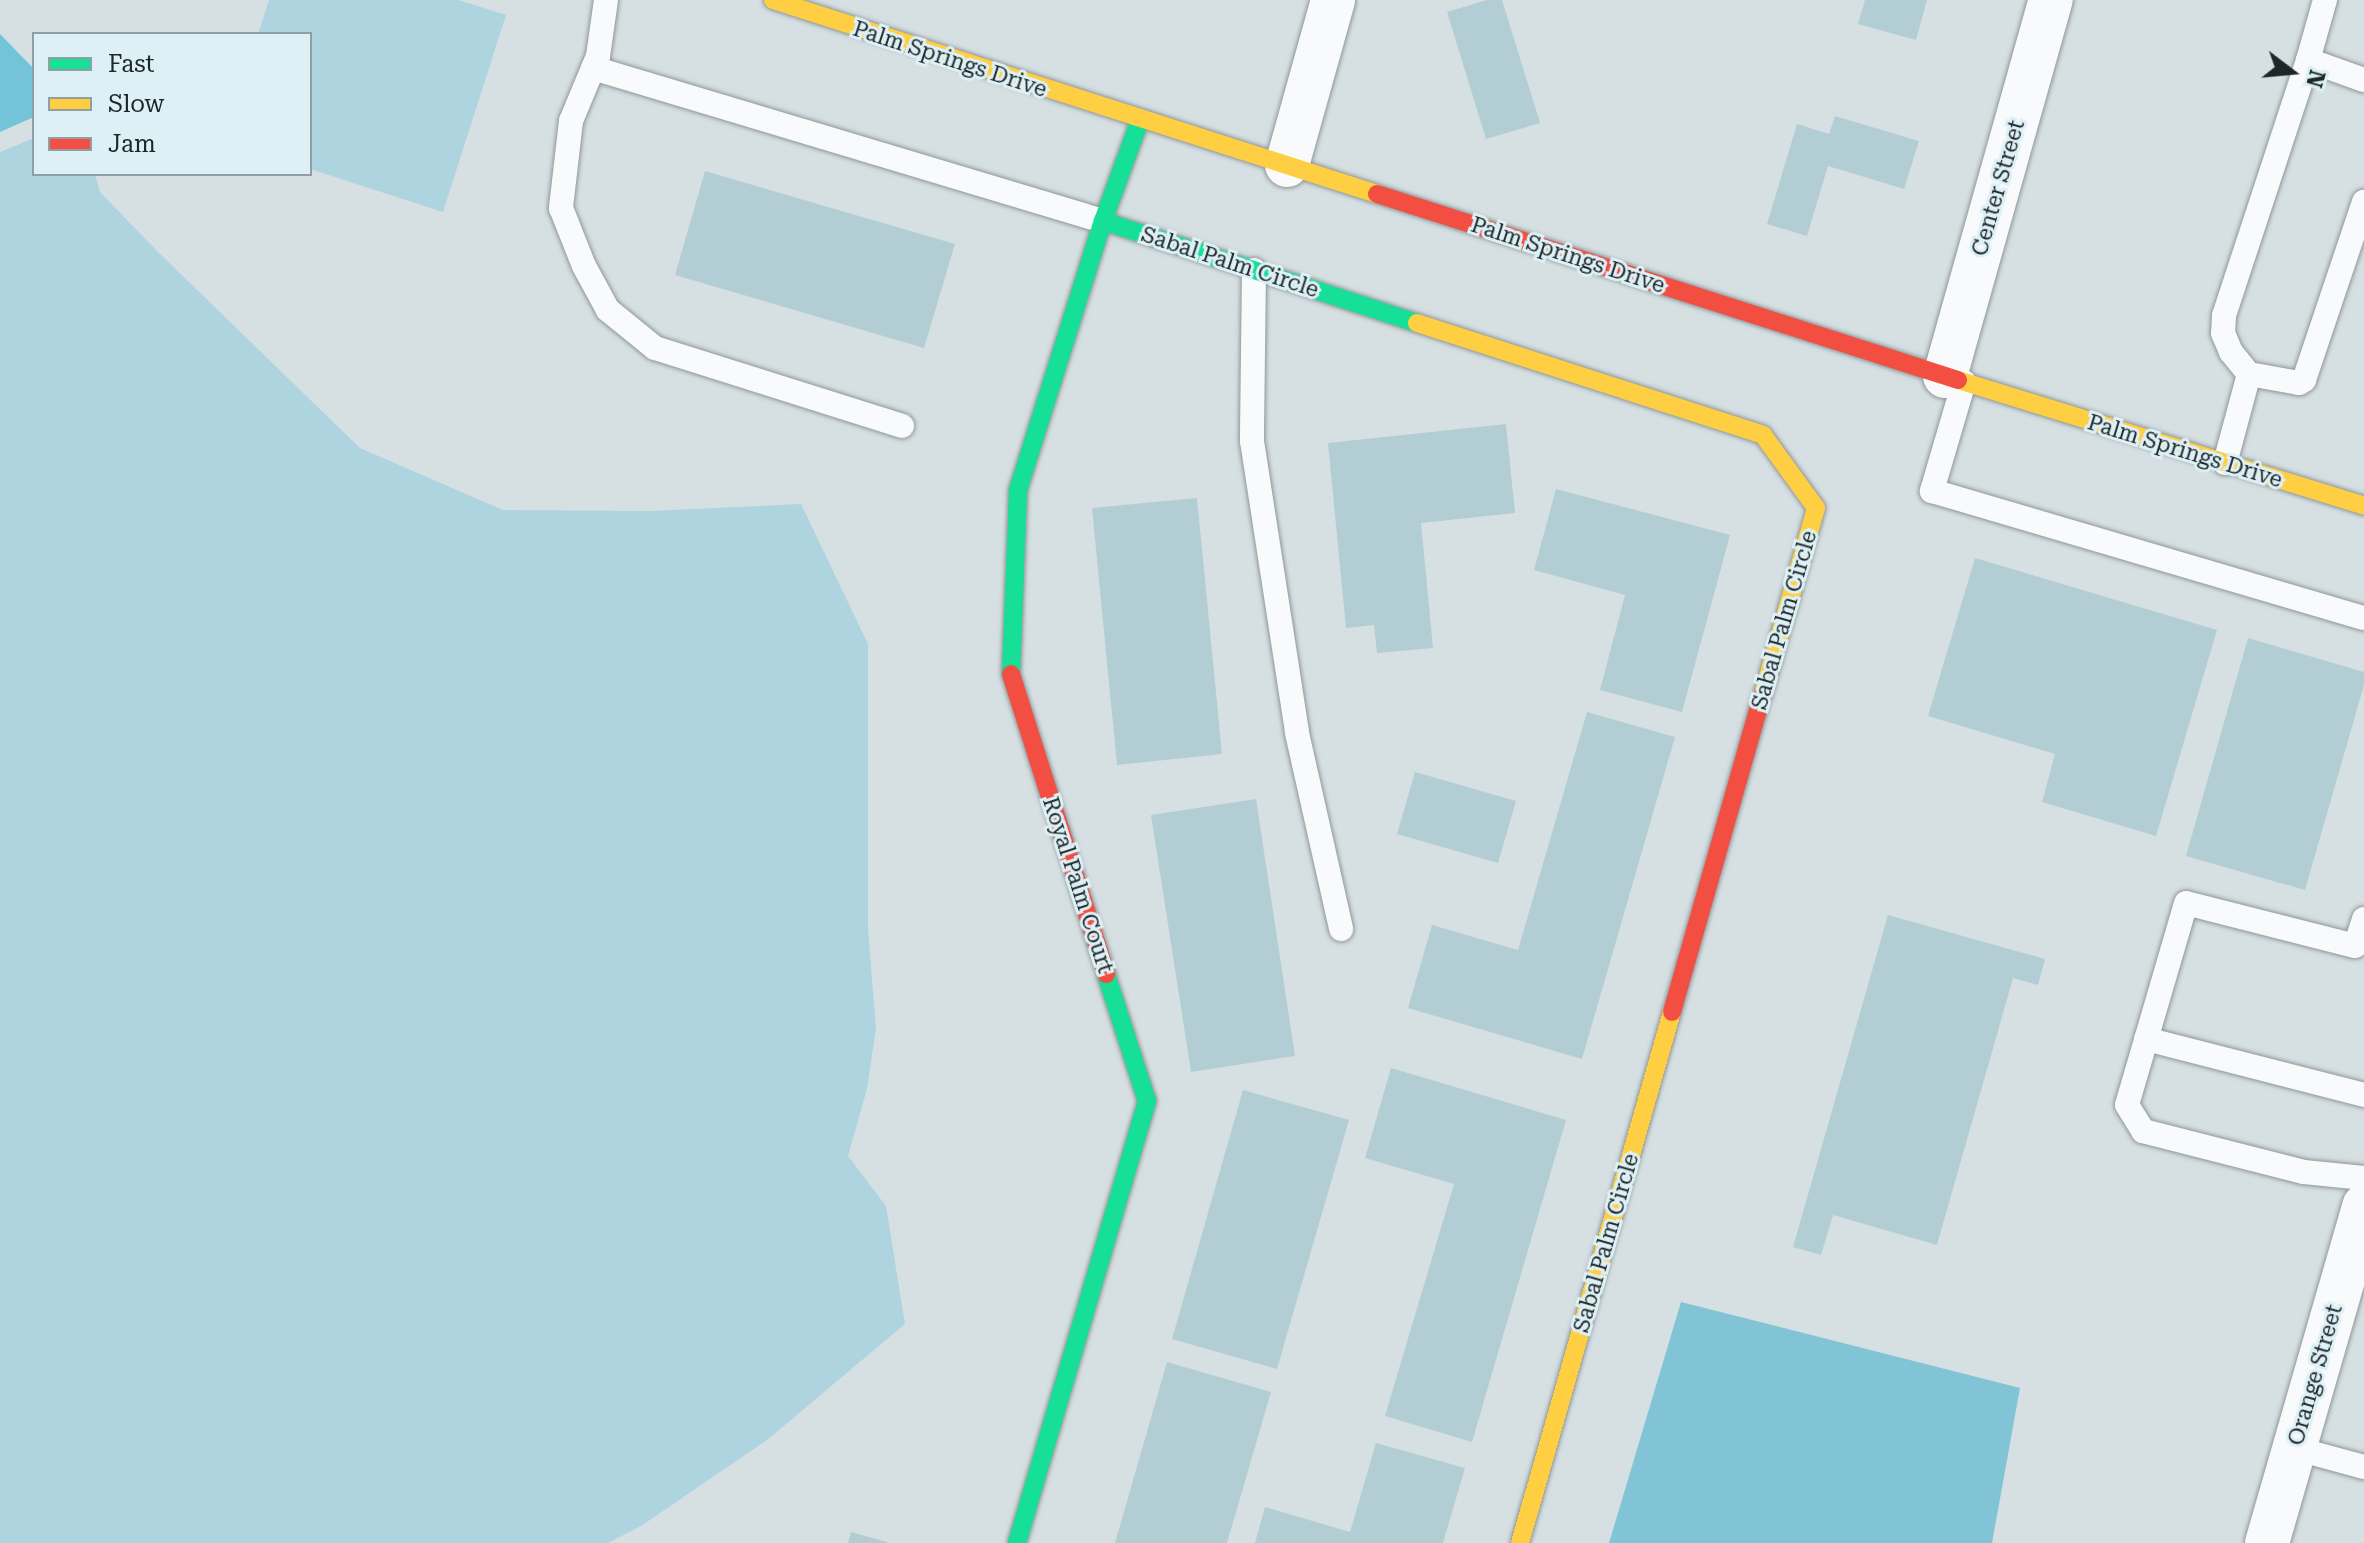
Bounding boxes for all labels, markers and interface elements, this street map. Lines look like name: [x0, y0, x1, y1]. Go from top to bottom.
street label: Palm Springs Drive: [850, 15, 1050, 103]
legend: [32, 32, 312, 176]
north arrow: [2252, 32, 2332, 112]
text: Fast: [108, 50, 155, 78]
text: N: [2301, 67, 2330, 90]
text: Slow: [108, 90, 164, 118]
street label: Center Street: [1966, 117, 2030, 259]
text: Jam: [108, 130, 156, 158]
street label: Palm Springs Drive: [1468, 211, 1668, 299]
street label: Sabal Palm Circle: [1138, 221, 1322, 303]
street label: Palm Springs Drive: [2085, 409, 2285, 493]
street label: Sabal Palm Circle: [1746, 527, 1822, 713]
street label: Royal Palm Court: [1037, 794, 1119, 976]
street label: Sabal Palm Circle: [1568, 1150, 1644, 1336]
street label: Orange Street: [2282, 1302, 2348, 1448]

